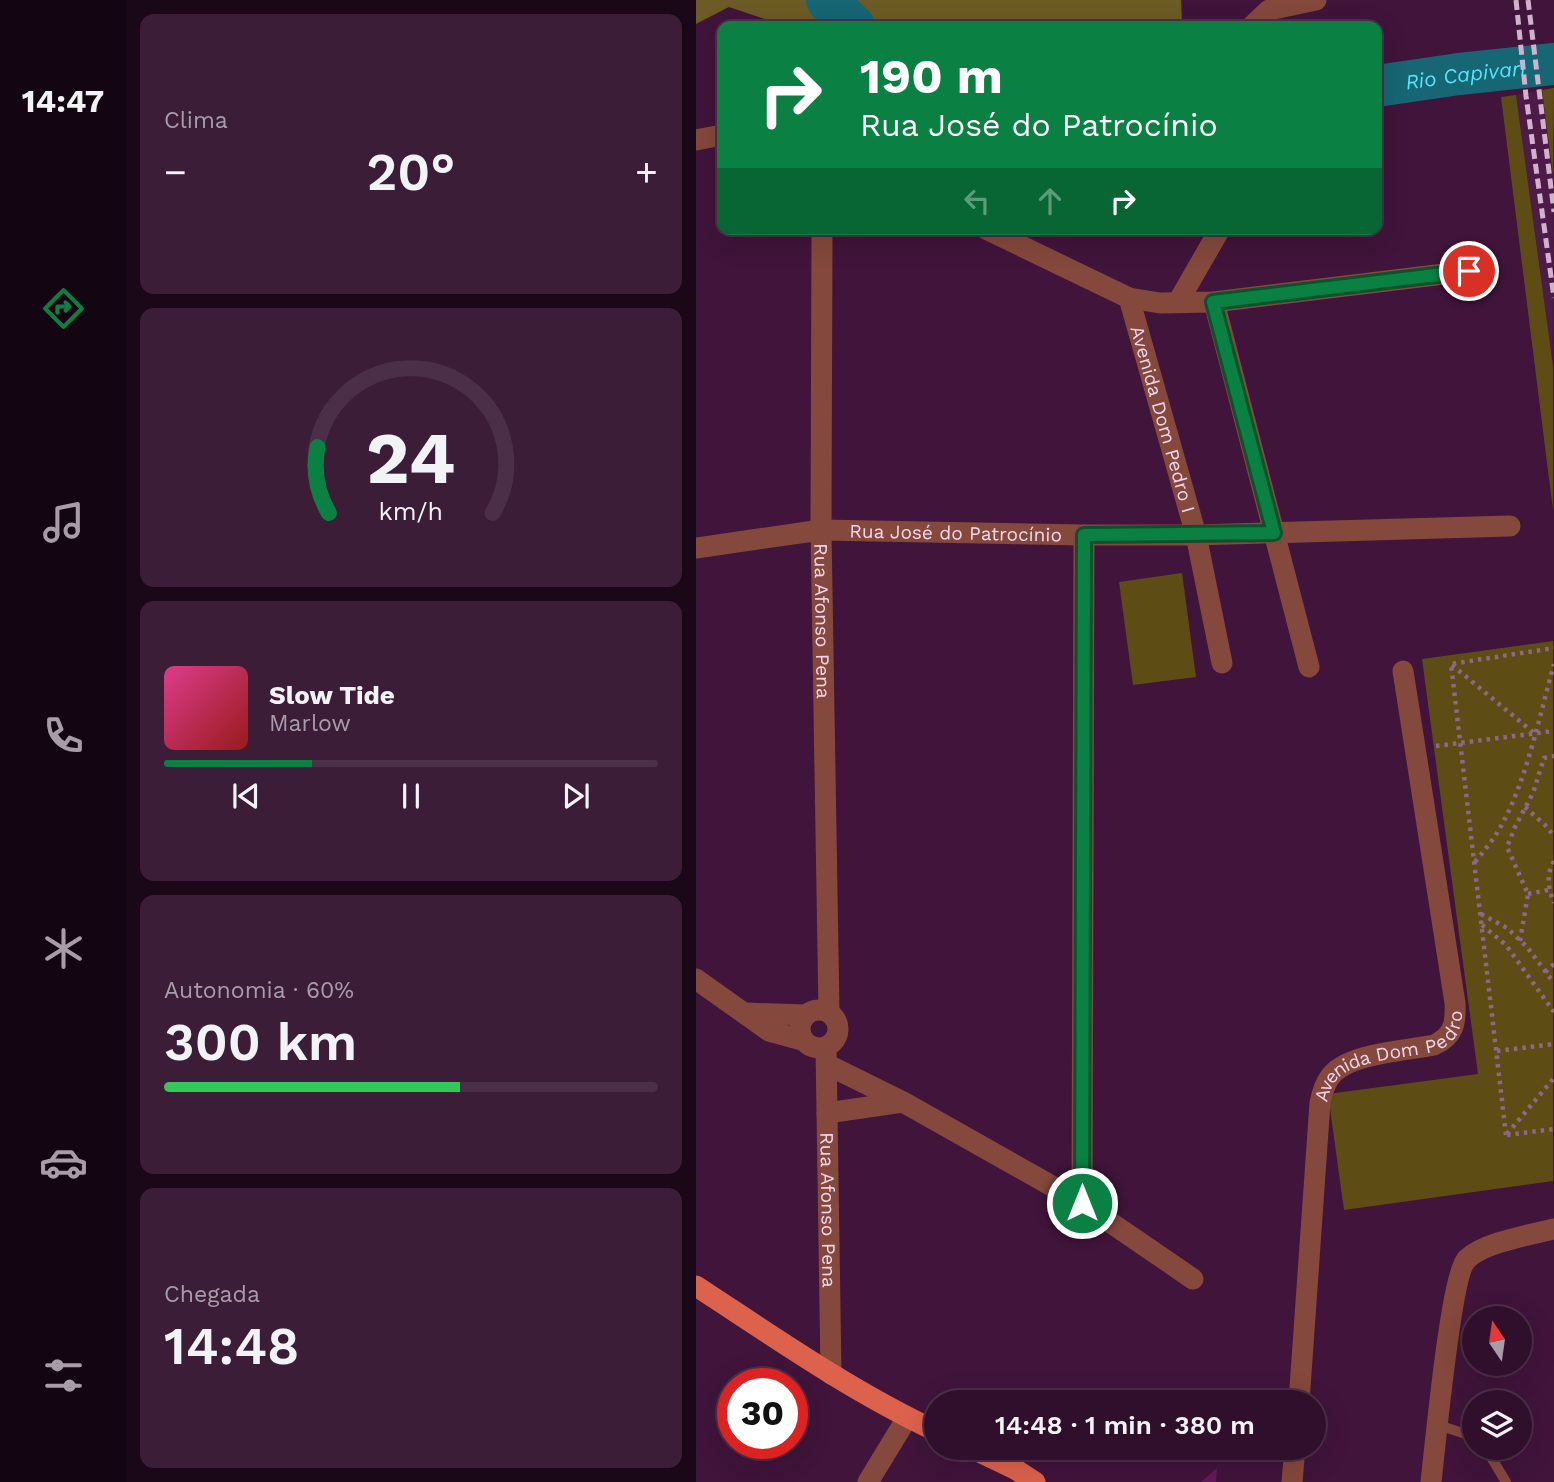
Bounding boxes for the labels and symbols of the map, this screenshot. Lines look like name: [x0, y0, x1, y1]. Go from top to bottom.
water label: Rio Capivari: [1403, 55, 1527, 94]
pin: [1439, 241, 1499, 301]
street label: Avenida Dom Pedro I: [1126, 323, 1201, 515]
street label: Rua José do Patrocínio: [849, 519, 1062, 546]
street label: Rua Afonso Pena: [810, 543, 835, 699]
street label: Avenida Dom Pedro: [1309, 1009, 1467, 1104]
street label: Rua Afonso Pena: [816, 1132, 841, 1288]
position arrow: [1045, 1166, 1119, 1240]
north arrow: [1462, 1306, 1532, 1376]
speed limit sign: 30: [717, 1368, 808, 1459]

